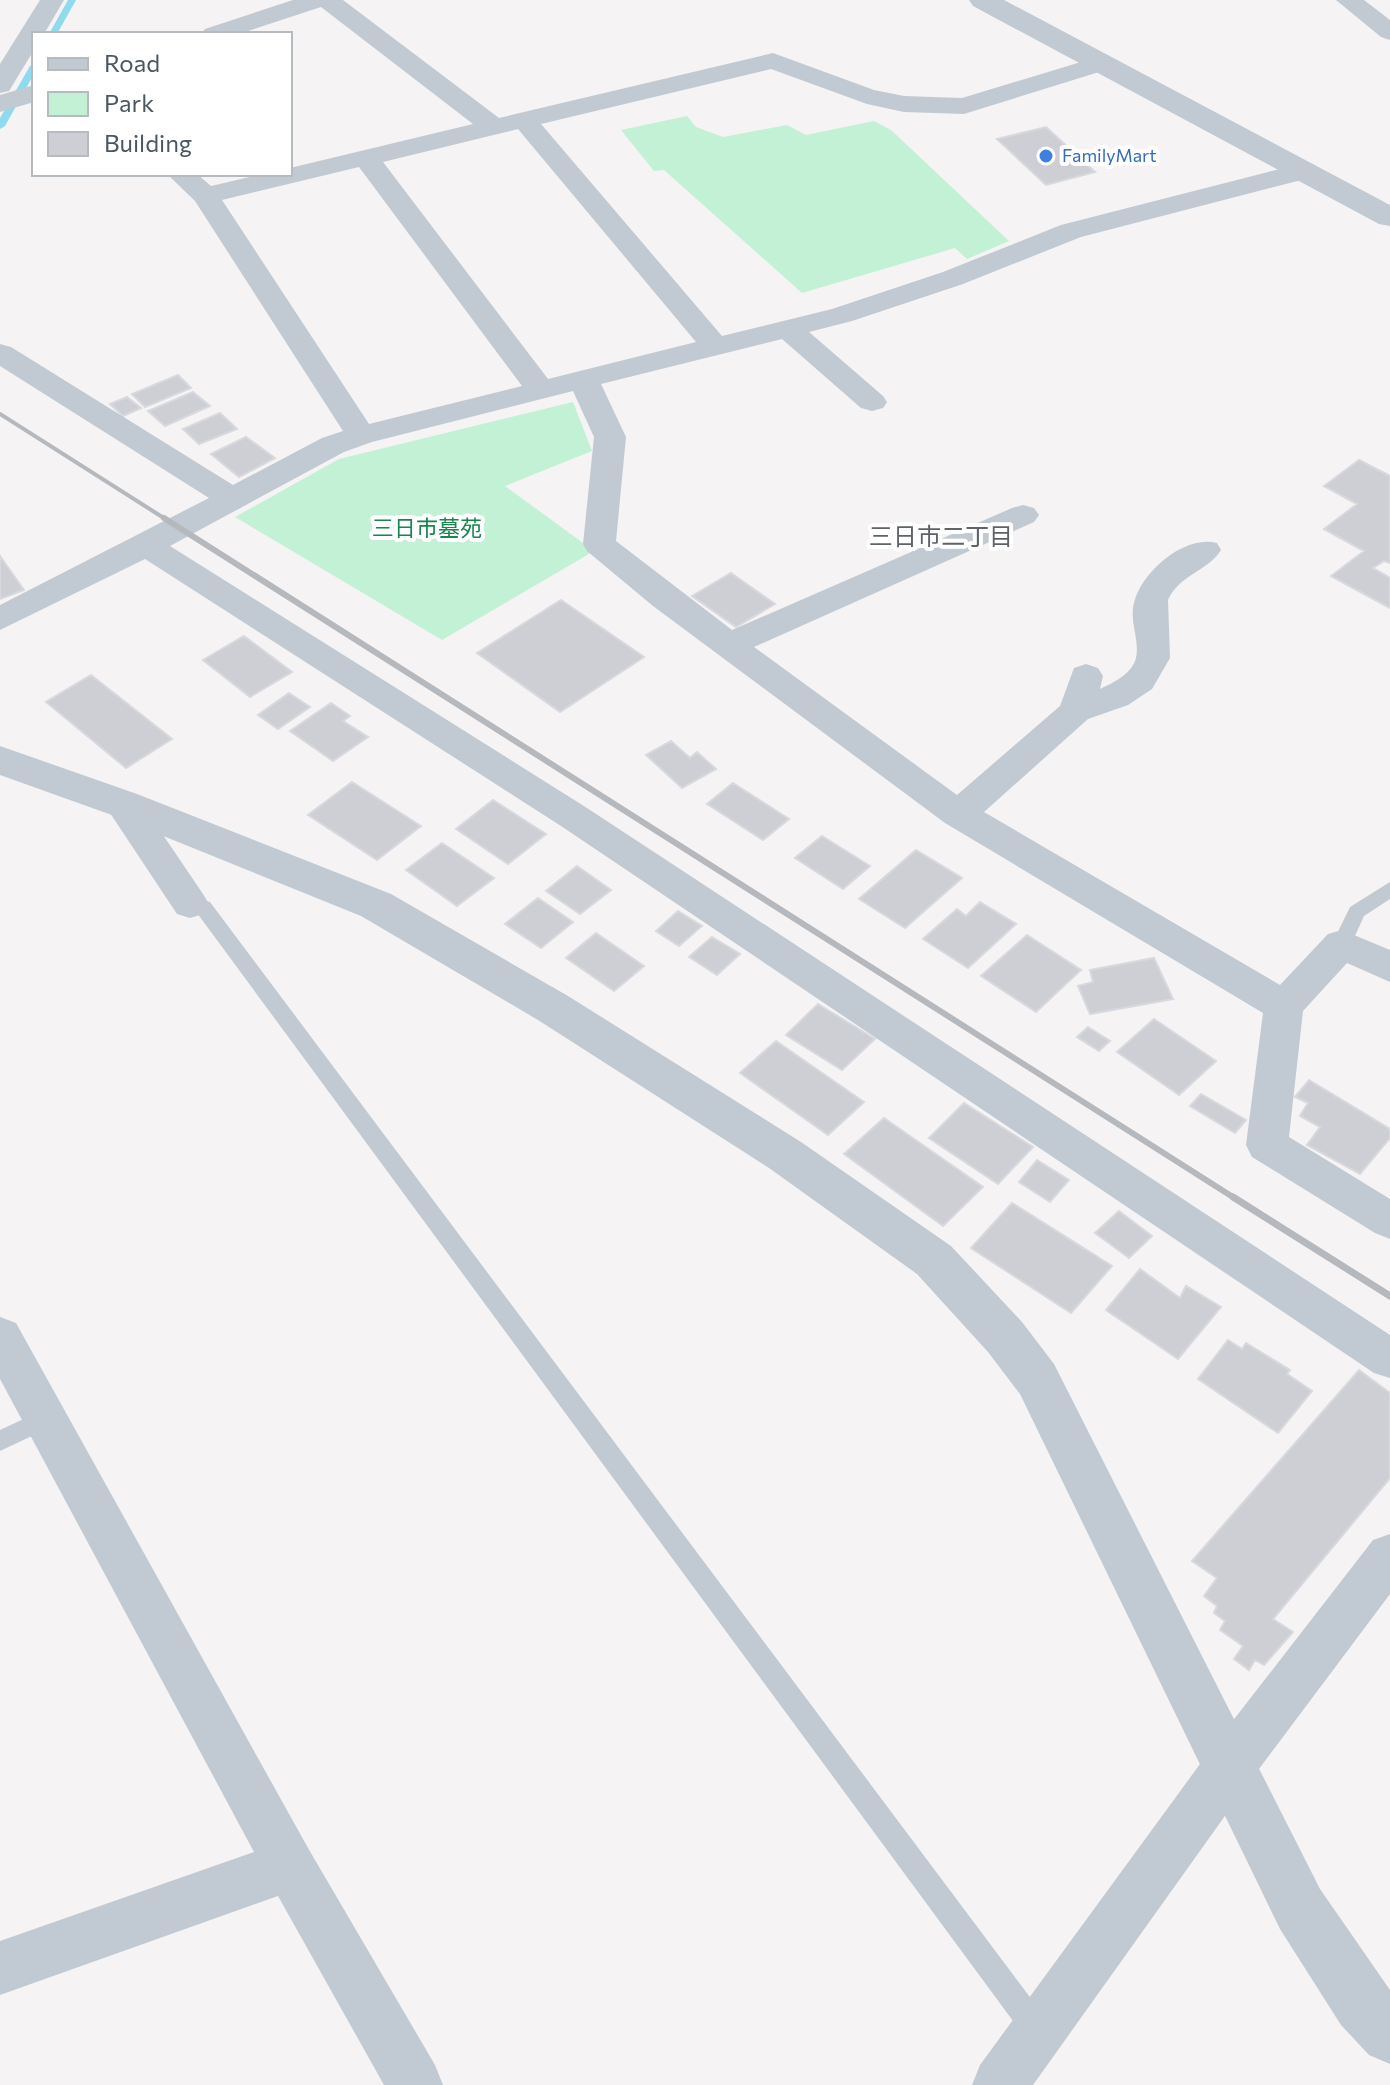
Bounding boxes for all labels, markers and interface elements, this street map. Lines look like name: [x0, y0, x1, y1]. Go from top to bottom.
legend: [32, 32, 292, 176]
text: Road: [104, 48, 160, 77]
text: Park: [104, 88, 154, 117]
text: Building: [104, 128, 192, 157]
place label: FamilyMart: [1062, 144, 1157, 166]
marker: FamilyMart: [1037, 147, 1055, 165]
park label: 三日市墓苑: [372, 514, 482, 541]
district label: 三日市二丁目: [869, 521, 1013, 550]

